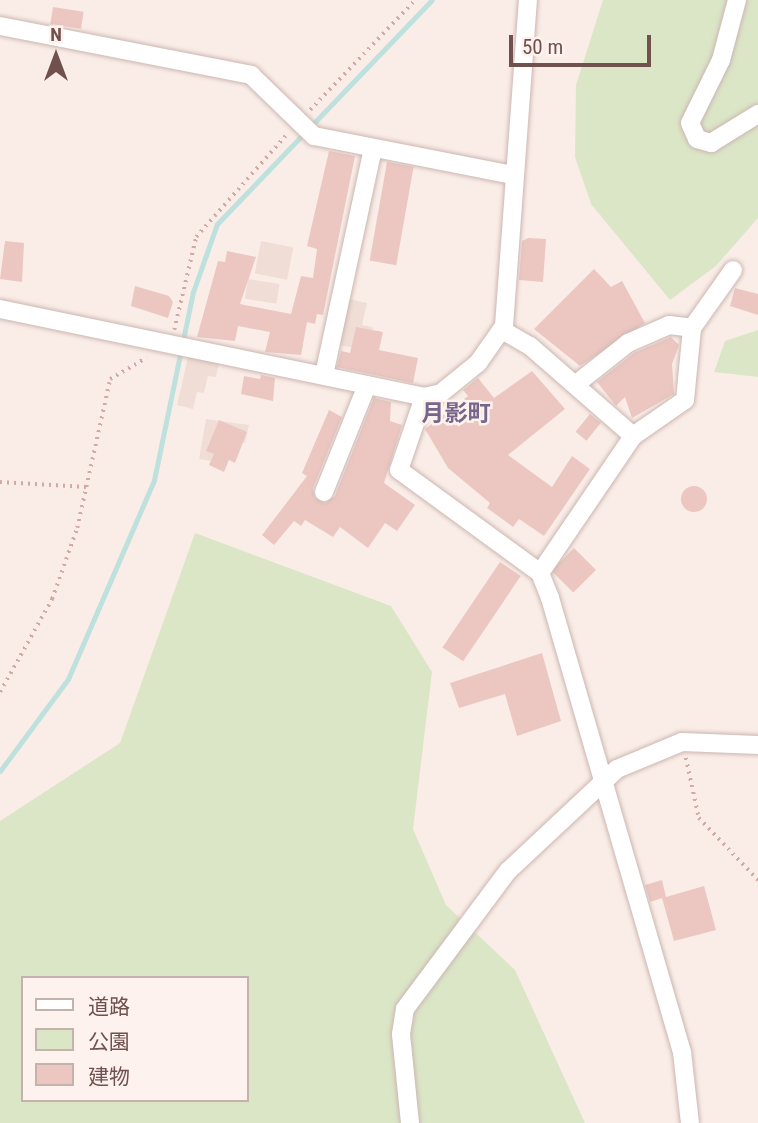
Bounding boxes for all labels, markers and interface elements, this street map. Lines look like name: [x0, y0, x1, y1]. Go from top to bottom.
north arrow: [21, 21, 91, 91]
scale bar: [513, 21, 655, 65]
text: N: [50, 23, 62, 46]
text: 50 m: [522, 35, 563, 59]
district label: 月影町: [422, 400, 490, 428]
legend: [21, 976, 248, 1102]
text: 道路: [88, 995, 130, 1019]
text: 公園: [88, 1030, 130, 1054]
text: 建物: [88, 1065, 130, 1089]

